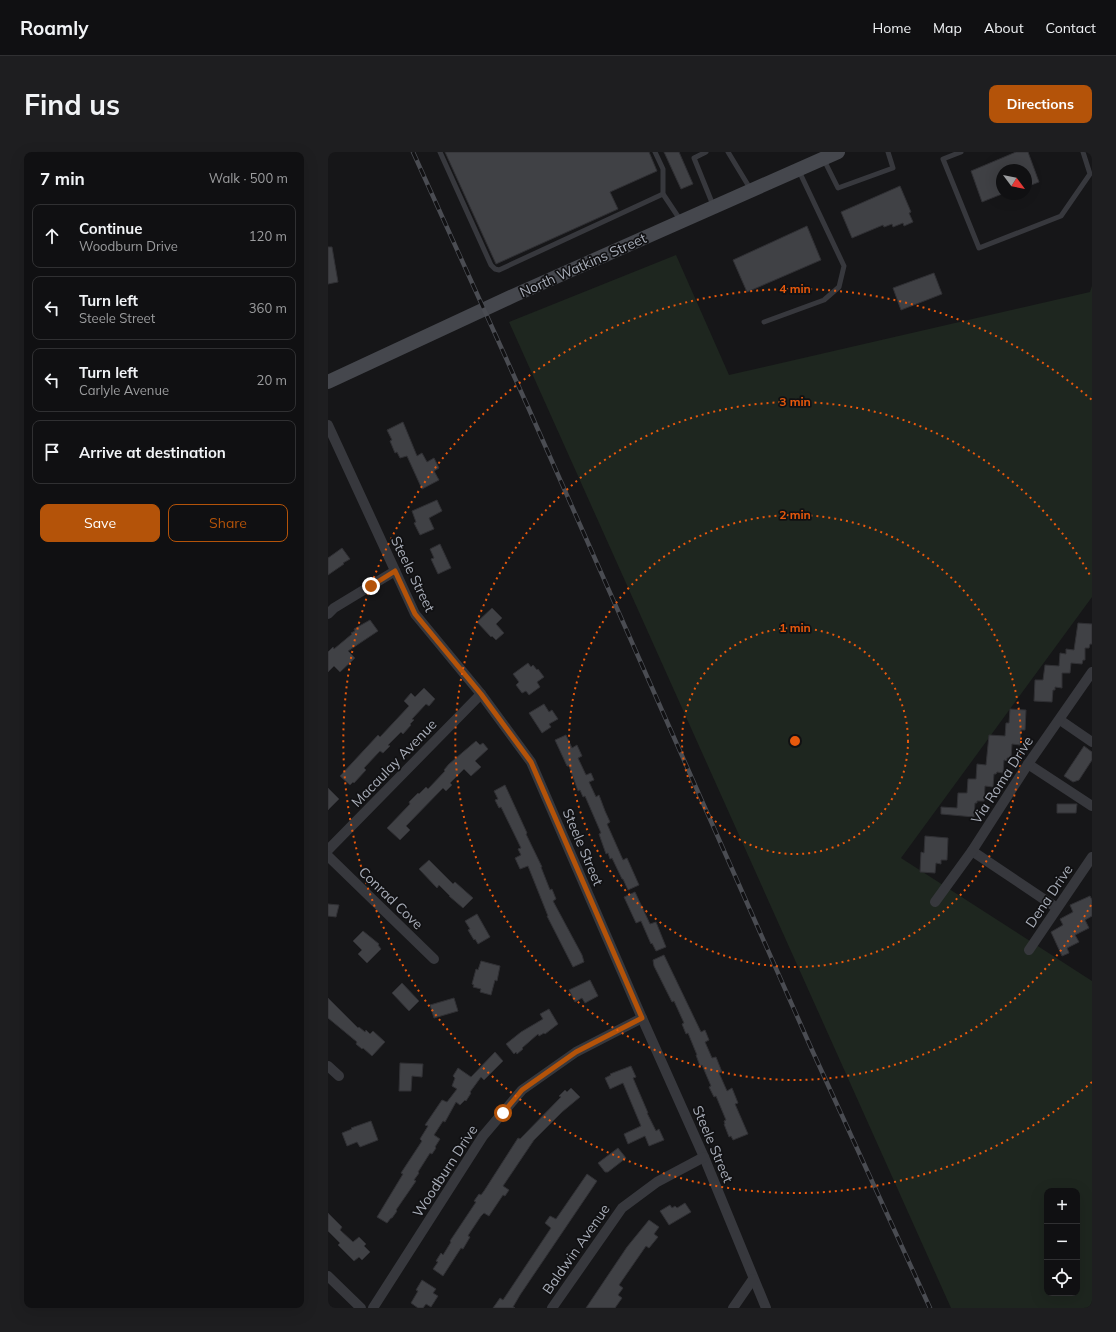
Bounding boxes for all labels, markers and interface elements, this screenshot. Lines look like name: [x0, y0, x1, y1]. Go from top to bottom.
text: Roamly: [20, 16, 88, 40]
text: Home: [872, 19, 911, 37]
text: Map: [933, 19, 962, 37]
text: About: [984, 19, 1024, 37]
text: Contact: [1046, 19, 1096, 37]
button: Directions: [989, 85, 1092, 123]
text: Find us: [24, 87, 120, 122]
north arrow: [996, 164, 1032, 200]
text: 7 min: [40, 168, 85, 189]
text: Walk · 500 m: [209, 170, 288, 186]
text: Continue: [79, 219, 142, 238]
icon: ahead: [41, 225, 63, 247]
text: 120 m: [249, 228, 287, 244]
street label: North Watkins Street: [517, 229, 649, 301]
text: Woodburn Drive: [79, 238, 178, 254]
text: 4 min: [779, 281, 811, 296]
text: Turn left: [79, 291, 138, 310]
icon: left: [41, 297, 63, 319]
text: 360 m: [249, 300, 287, 316]
text: Steele Street: [79, 310, 155, 326]
text: Turn left: [79, 363, 138, 382]
icon: left: [41, 369, 63, 391]
text: 20 m: [257, 372, 287, 388]
text: Carlyle Avenue: [79, 382, 169, 398]
text: 3 min: [779, 394, 811, 409]
icon: arrive: [41, 441, 63, 463]
text: Arrive at destination: [79, 443, 226, 462]
button: Save: [40, 504, 160, 542]
button: Share: [168, 504, 288, 542]
text: 2 min: [779, 507, 811, 522]
street label: Steele Street: [387, 533, 439, 615]
route end: [362, 577, 380, 595]
text: 1 min: [779, 620, 811, 635]
street label: Macaulay Avenue: [347, 715, 441, 811]
street label: Via Roma Drive: [967, 733, 1037, 827]
centre of rings: [788, 734, 802, 748]
street label: Steele Street: [559, 806, 607, 888]
street label: Dena Drive: [1021, 861, 1077, 931]
street label: Conrad Cove: [355, 863, 427, 933]
street label: Steele Street: [689, 1103, 737, 1185]
route start: [494, 1104, 512, 1122]
street label: Woodburn Drive: [408, 1121, 482, 1221]
map controls: [1044, 1188, 1080, 1296]
button: +: [1044, 1188, 1080, 1224]
street label: Baldwin Avenue: [538, 1201, 614, 1297]
button: −: [1044, 1224, 1080, 1260]
button: locate: [1044, 1260, 1080, 1296]

